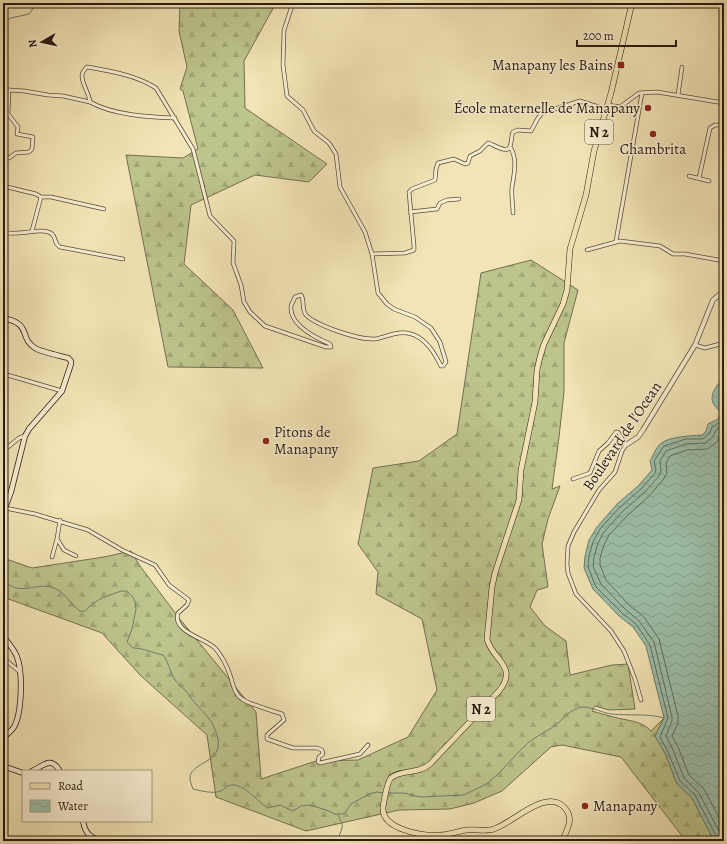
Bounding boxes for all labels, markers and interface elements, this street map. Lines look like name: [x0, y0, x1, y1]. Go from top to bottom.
north arrow: [22, 22, 62, 62]
scale bar: [577, 22, 676, 48]
text: 200 m: [583, 28, 614, 44]
text: N: [25, 38, 41, 49]
place label: Manapany les Bains: [492, 55, 613, 75]
marker: Manapany les Bains: [616, 60, 626, 70]
place label: École maternelle de Manapany: [454, 98, 640, 118]
marker: École maternelle de Manapany: [643, 103, 653, 113]
road number: N 2: [585, 120, 613, 144]
marker: Chambrita: [648, 129, 658, 139]
place label: Chambrita: [620, 139, 686, 159]
street label: Boulevard de l'Ocean: [578, 378, 666, 494]
place label: Pitons de Manapany: [274, 422, 339, 459]
marker: Pitons de Manapany: [261, 436, 271, 446]
road number: N 2: [467, 697, 495, 721]
legend: [22, 770, 152, 822]
text: Road: [58, 778, 84, 794]
place label: Manapany: [593, 796, 658, 816]
text: Water: [57, 798, 88, 814]
marker: Manapany: [580, 801, 590, 811]

